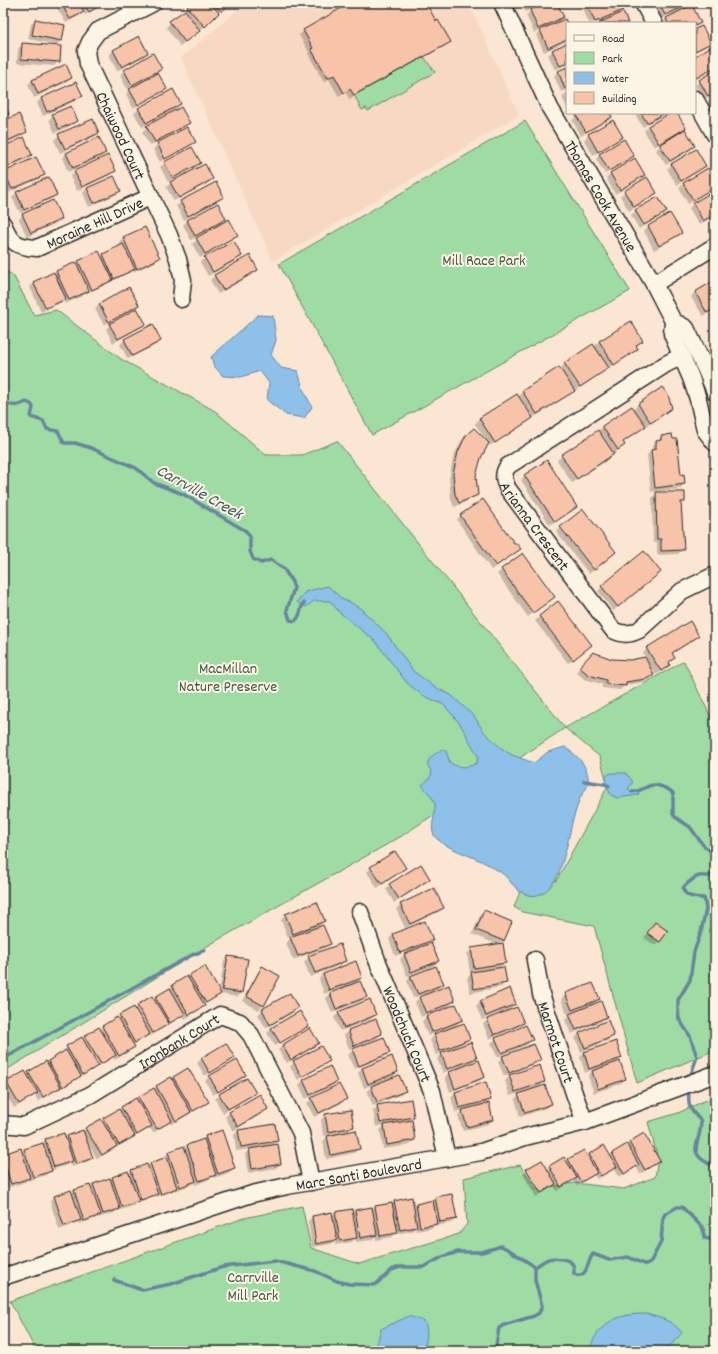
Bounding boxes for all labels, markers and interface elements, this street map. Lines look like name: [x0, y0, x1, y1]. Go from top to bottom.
legend: [566, 22, 696, 114]
text: Road: [602, 31, 624, 48]
text: Park: [602, 51, 623, 68]
text: Water: [602, 71, 629, 88]
street label: Chaiwood Court: [89, 88, 150, 184]
text: Building: [602, 91, 637, 108]
street label: Thomas Cook Avenue: [558, 137, 641, 257]
street label: Moraine Hill Drive: [43, 193, 148, 256]
park label: Mill Race Park: [442, 250, 526, 273]
water label: Carrville Creek: [151, 460, 248, 528]
street label: Arianna Crescent: [492, 479, 574, 576]
park label: MacMillan Nature Preserve: [179, 658, 277, 699]
street label: Woodchuck Court: [375, 983, 436, 1086]
street label: Marmot Court: [530, 999, 579, 1086]
street label: Ironbank Court: [135, 1009, 225, 1076]
street label: Marc Santi Boulevard: [294, 1154, 424, 1198]
park label: Carrville Mill Park: [227, 1267, 279, 1308]

